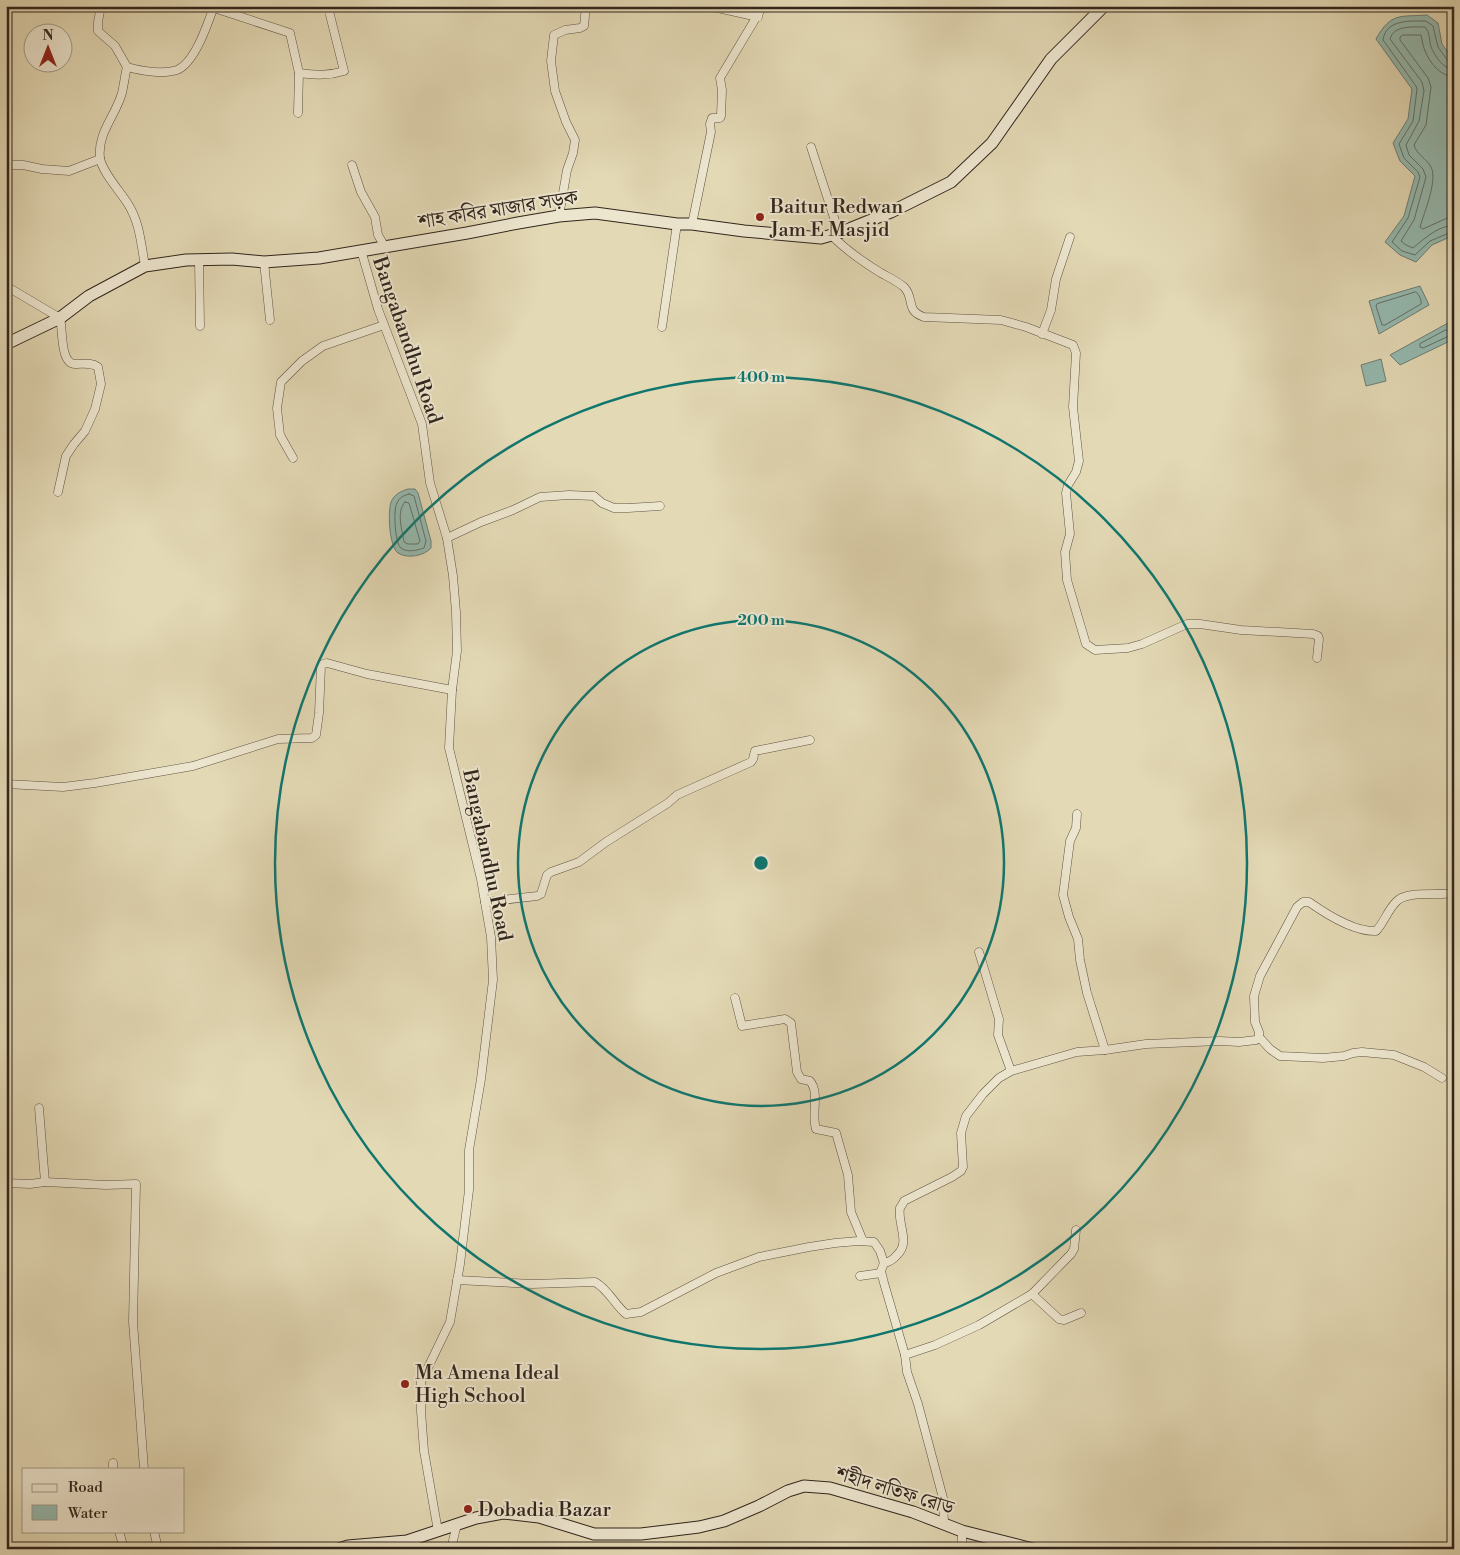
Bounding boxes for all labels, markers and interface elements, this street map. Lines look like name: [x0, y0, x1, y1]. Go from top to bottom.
north arrow: [22, 22, 72, 72]
text: N: [42, 27, 54, 45]
street label: শাহ কবির মাজার সড়ক: [416, 184, 581, 236]
place label: Baitur Redwan Jam E Masjid: [769, 195, 903, 243]
marker: Baitur Redwan Jam E Masjid: [754, 211, 766, 223]
street label: Bangabandhu Road: [366, 253, 447, 428]
text: 400 m: [737, 368, 785, 387]
text: 200 m: [737, 611, 785, 630]
street label: Bangabandhu Road: [456, 766, 517, 944]
centre of rings: [752, 854, 770, 872]
place label: Ma Amena Ideal High School: [415, 1361, 560, 1409]
marker: Ma Amena Ideal High School: [399, 1378, 411, 1390]
street label: শহীদ লতিফ রোড: [832, 1460, 957, 1521]
legend: [22, 1468, 185, 1532]
text: Road: [68, 1478, 103, 1497]
place label: Dobadia Bazar: [478, 1498, 611, 1523]
marker: Dobadia Bazar: [462, 1503, 474, 1515]
text: Water: [67, 1504, 108, 1523]

